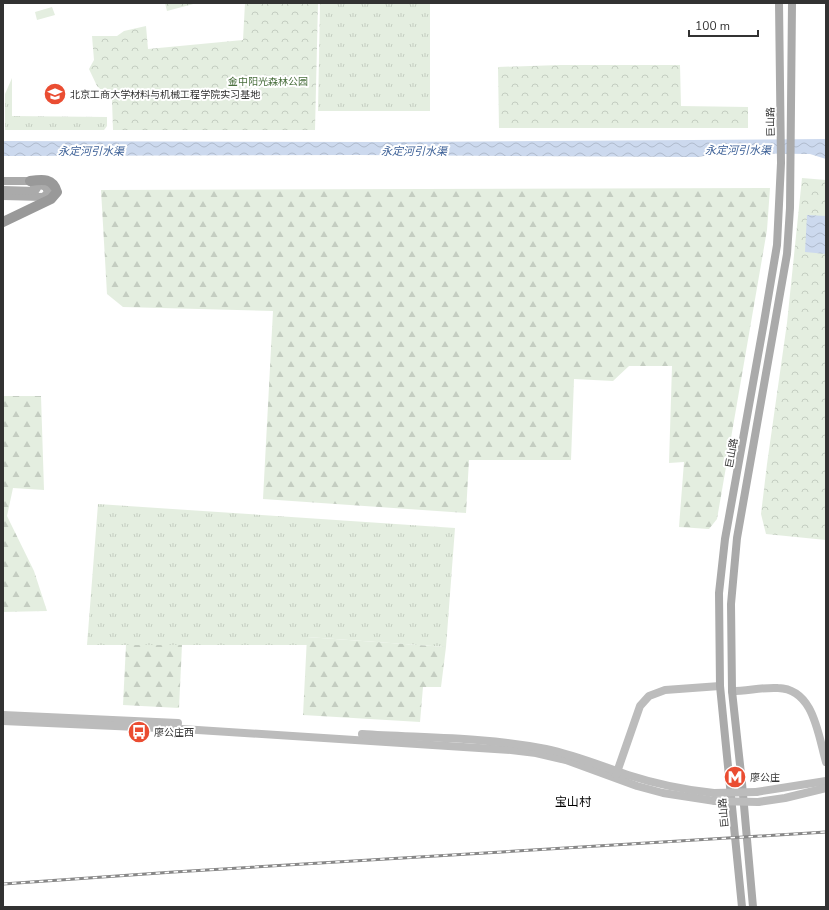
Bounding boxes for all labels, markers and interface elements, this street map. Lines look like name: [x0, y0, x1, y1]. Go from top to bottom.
scale bar: [689, 12, 758, 38]
text: 100 m: [695, 18, 730, 34]
park label: 金中阳光森林公园: [228, 75, 308, 89]
school or university icon: 北京工商大学材料与机械工程学院实习基地: [42, 81, 68, 107]
place label: 北京工商大学材料与机械工程学院实习基地: [70, 88, 261, 102]
street label: 巨山路: [764, 107, 778, 137]
water label: 永定河引水渠: [705, 143, 773, 158]
water label: 永定河引水渠: [58, 144, 126, 159]
water label: 永定河引水渠: [381, 144, 449, 159]
street label: 巨山路: [722, 437, 741, 469]
bus stop icon: 廖公庄西: [126, 719, 152, 745]
place label: 廖公庄西: [154, 726, 194, 740]
metro station icon: 廖公庄: [722, 764, 748, 790]
place label: 廖公庄: [750, 771, 780, 785]
district label: 宝山村: [555, 794, 592, 810]
street label: 巨山路: [716, 797, 732, 828]

